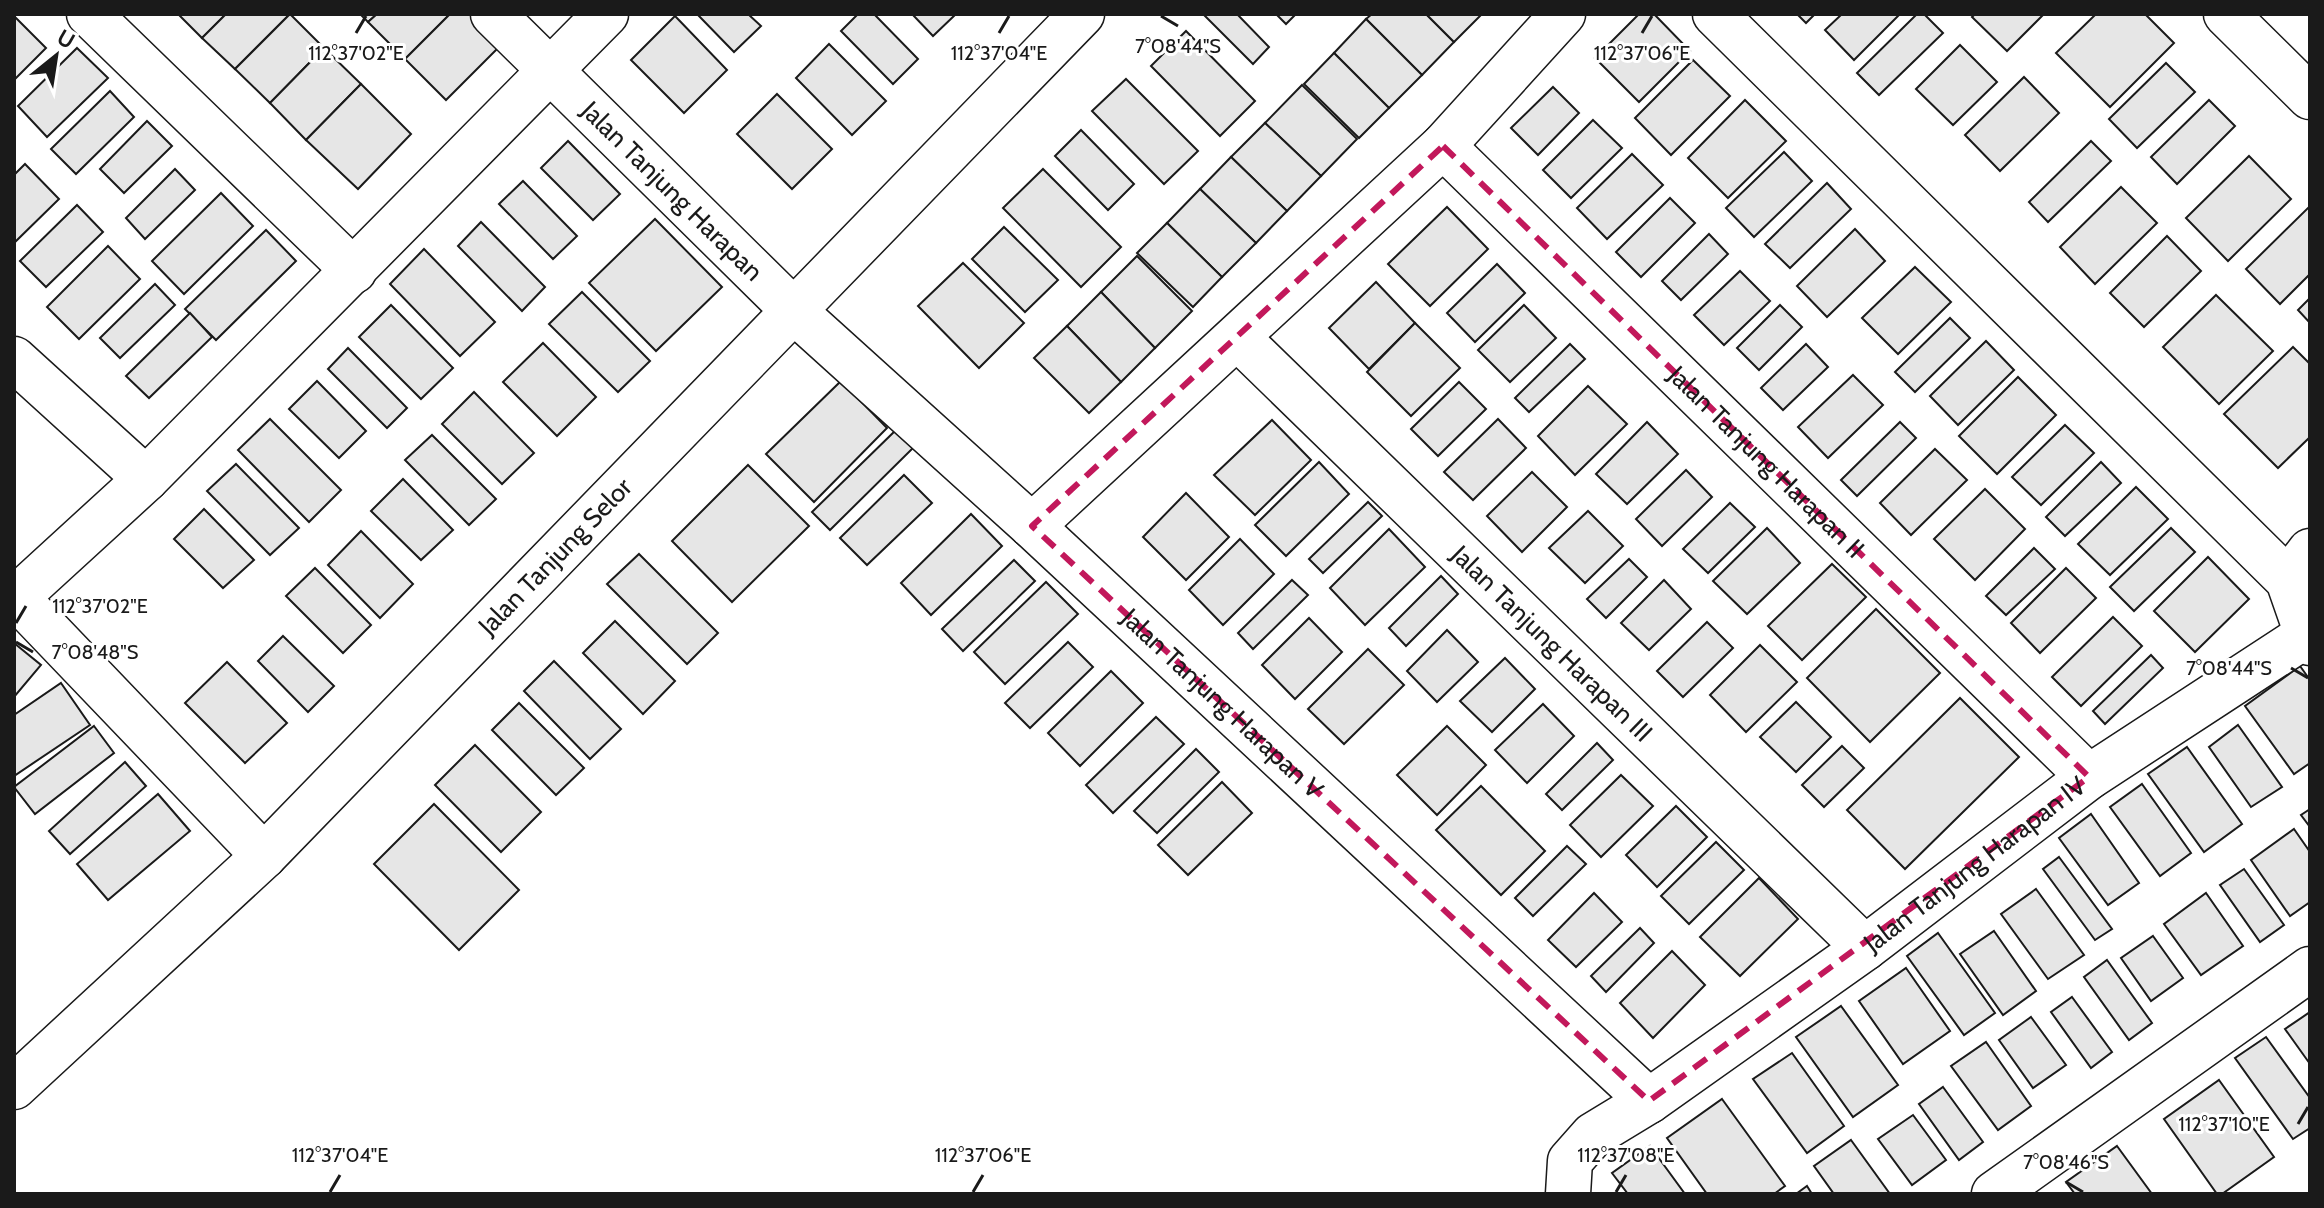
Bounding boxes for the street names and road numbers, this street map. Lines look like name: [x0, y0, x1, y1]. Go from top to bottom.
street label: Jalan Tanjung Harapan: [574, 94, 770, 287]
street label: Jalan Tanjung Harapan II: [1661, 358, 1871, 565]
street label: Jalan Tanjung Selor: [471, 471, 639, 642]
street label: Jalan Tanjung Harapan III: [1444, 538, 1659, 748]
street label: Jalan Tanjung Harapan V: [1114, 601, 1330, 805]
street label: Jalan Tanjung Harapan IV: [1857, 769, 2092, 960]

